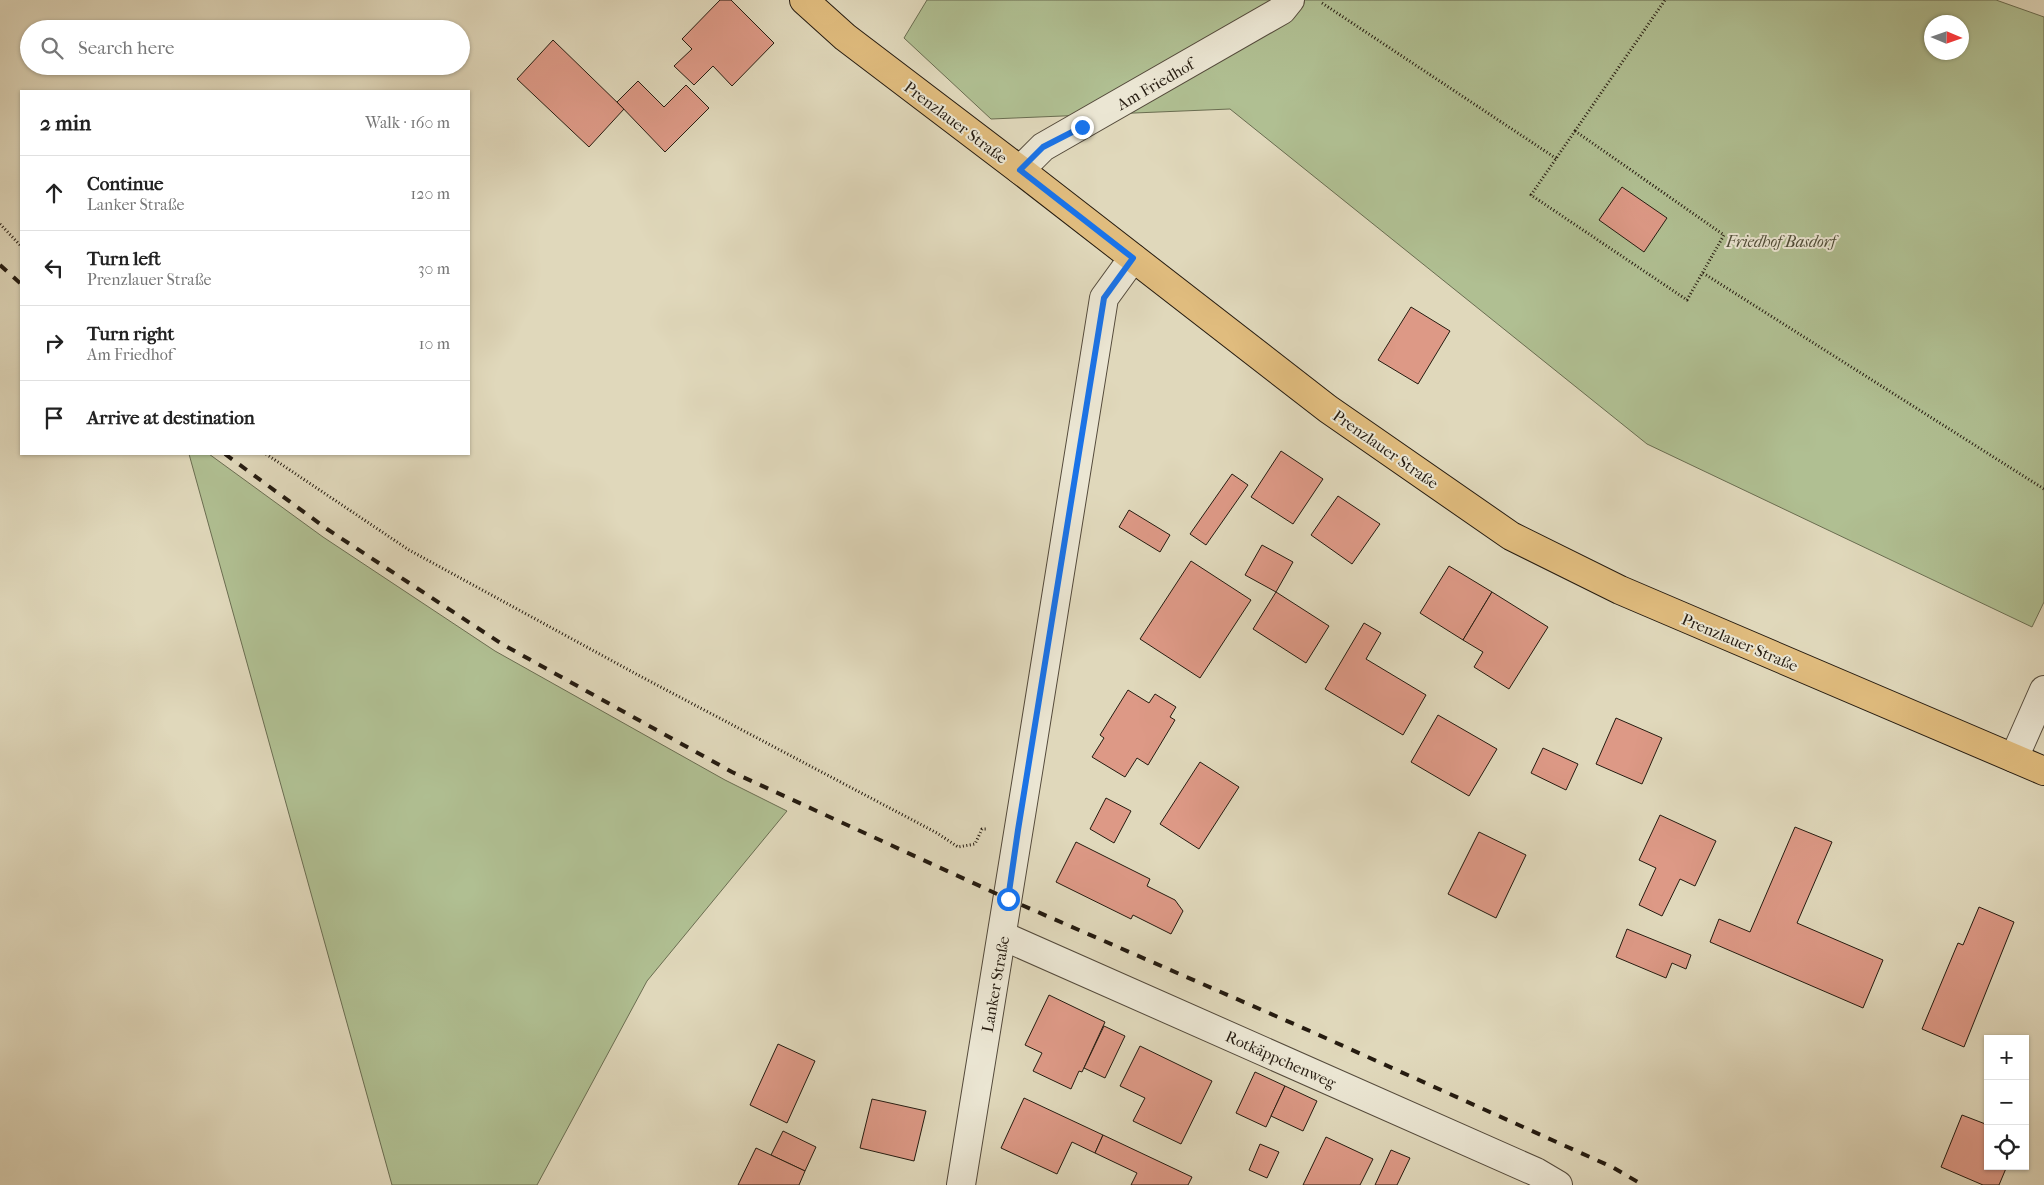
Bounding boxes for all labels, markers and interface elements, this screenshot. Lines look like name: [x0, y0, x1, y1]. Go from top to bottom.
north arrow: [1924, 15, 1969, 60]
search box: [20, 20, 470, 75]
icon: search: [38, 34, 66, 62]
text: Search here: [78, 37, 174, 59]
street label: Am Friedhof: [1112, 53, 1200, 115]
street label: Prenzlauer Straße: [900, 77, 1011, 167]
text: 2 min: [40, 111, 91, 135]
text: Walk · 160 m: [365, 113, 450, 132]
route end: [1071, 116, 1094, 139]
text: Continue: [87, 173, 163, 195]
icon: ahead: [40, 179, 68, 207]
text: 120 m: [411, 184, 450, 203]
text: Lanker Straße: [87, 195, 184, 214]
park label: Friedhof Basdorf: [1725, 232, 1839, 251]
text: Turn left: [87, 248, 161, 270]
icon: left: [40, 254, 68, 282]
text: 30 m: [418, 259, 450, 278]
text: Prenzlauer Straße: [87, 270, 211, 289]
text: Turn right: [87, 323, 174, 345]
icon: right: [40, 329, 68, 357]
text: 10 m: [419, 334, 450, 353]
text: Am Friedhof: [87, 345, 173, 364]
icon: arrive: [40, 404, 68, 432]
street label: Prenzlauer Straße: [1329, 406, 1442, 493]
text: Arrive at destination: [87, 407, 255, 429]
street label: Prenzlauer Straße: [1679, 609, 1801, 676]
route start: [997, 888, 1020, 911]
street label: Lanker Straße: [978, 934, 1013, 1034]
street label: Rotkäppchenweg: [1223, 1027, 1339, 1093]
map controls: [1984, 1035, 2029, 1170]
button: +: [1984, 1035, 2029, 1080]
button: −: [1984, 1080, 2029, 1125]
button: locate: [1984, 1125, 2029, 1170]

